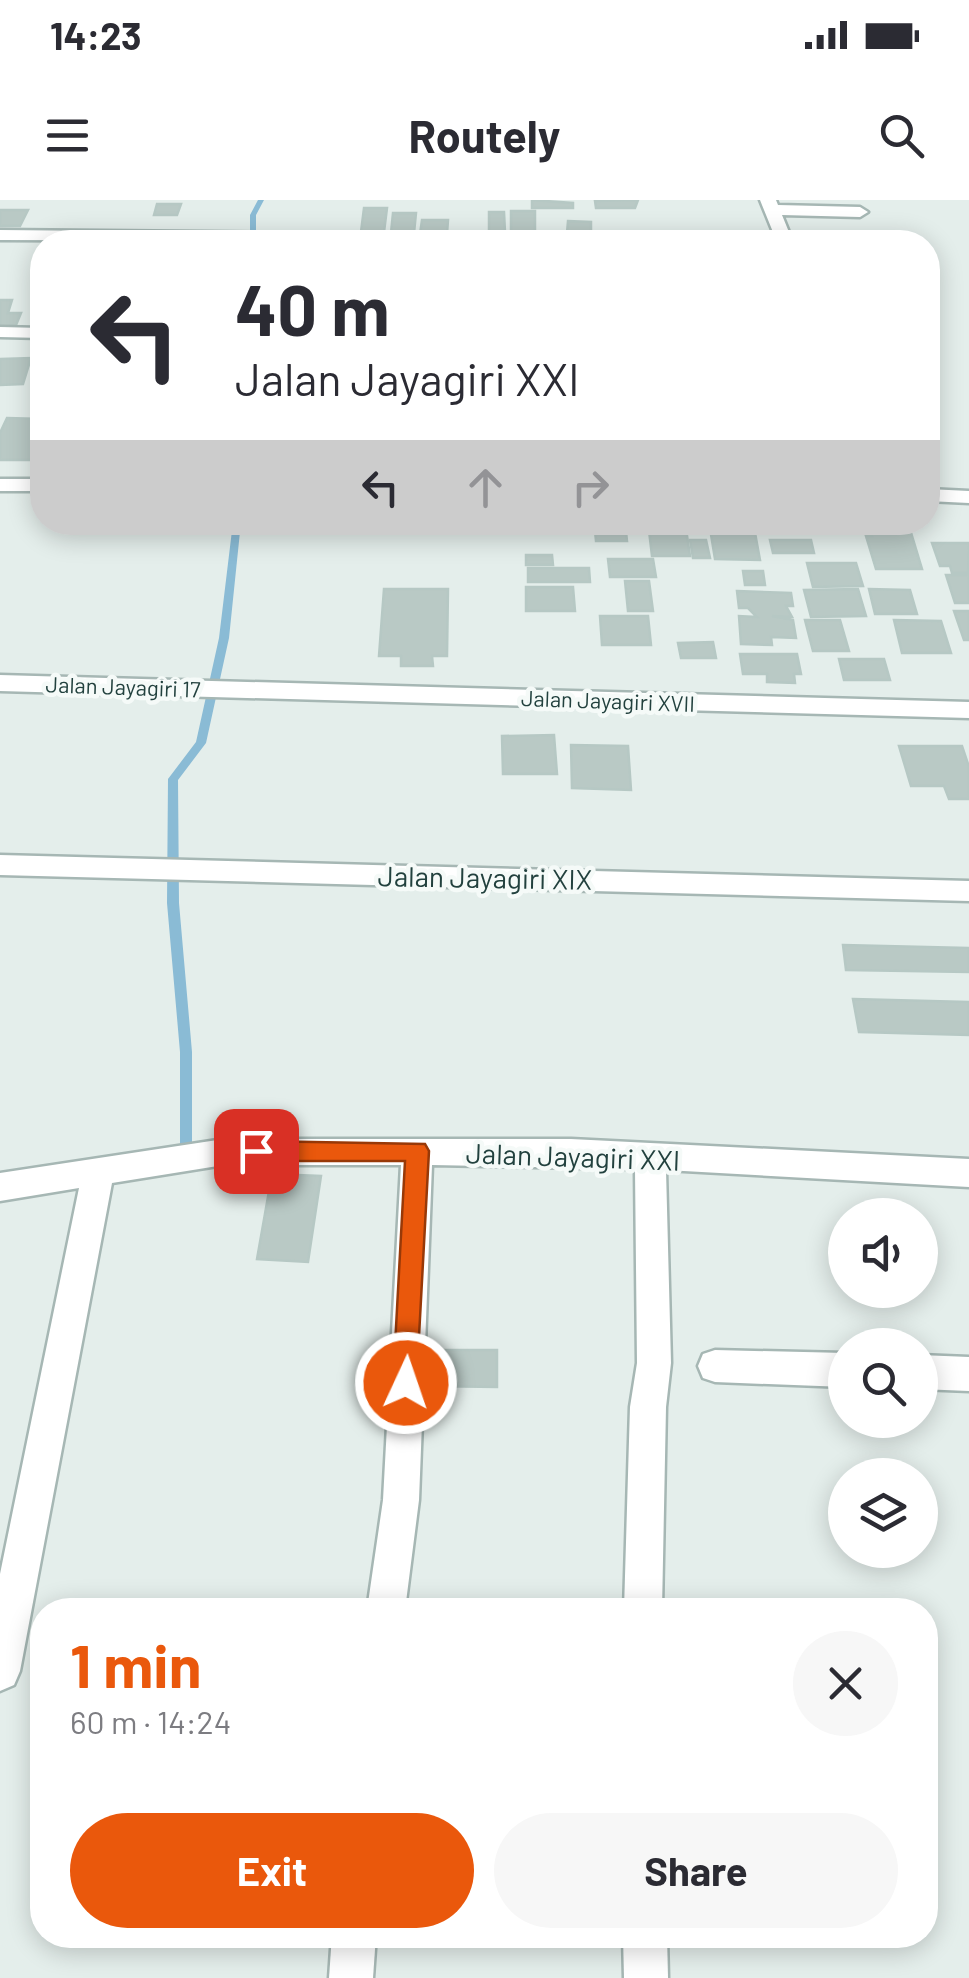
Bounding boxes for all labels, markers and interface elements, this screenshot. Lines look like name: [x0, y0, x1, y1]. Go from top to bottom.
text: 14:23: [50, 12, 142, 58]
icon: menu: [40, 108, 95, 163]
text: Routely: [409, 108, 560, 162]
icon: search: [874, 108, 929, 163]
text: 40 m: [235, 266, 390, 350]
icon: left: [70, 270, 200, 400]
text: Jalan Jayagiri XXI: [235, 351, 580, 405]
icon: left: [353, 460, 408, 515]
icon: ahead: [458, 460, 513, 515]
icon: right: [563, 460, 618, 515]
street label: Jalan Jayagiri 17: [45, 670, 201, 702]
street label: Jalan Jayagiri XVII: [521, 684, 695, 716]
street label: Jalan Jayagiri XIX: [378, 858, 592, 896]
pin: [214, 1109, 299, 1194]
icon: arrive: [229, 1124, 284, 1179]
street label: Jalan Jayagiri XXI: [465, 1135, 681, 1177]
map controls: [828, 1198, 938, 1568]
button: sound: [828, 1198, 938, 1308]
button: search: [828, 1328, 938, 1438]
position arrow: [354, 1331, 458, 1435]
button: layers: [828, 1458, 938, 1568]
text: 1 min: [70, 1628, 201, 1700]
button: close: [793, 1631, 898, 1736]
text: 60 m · 14:24: [70, 1702, 231, 1740]
button: Exit: [70, 1813, 474, 1928]
button: Share: [494, 1813, 898, 1928]

